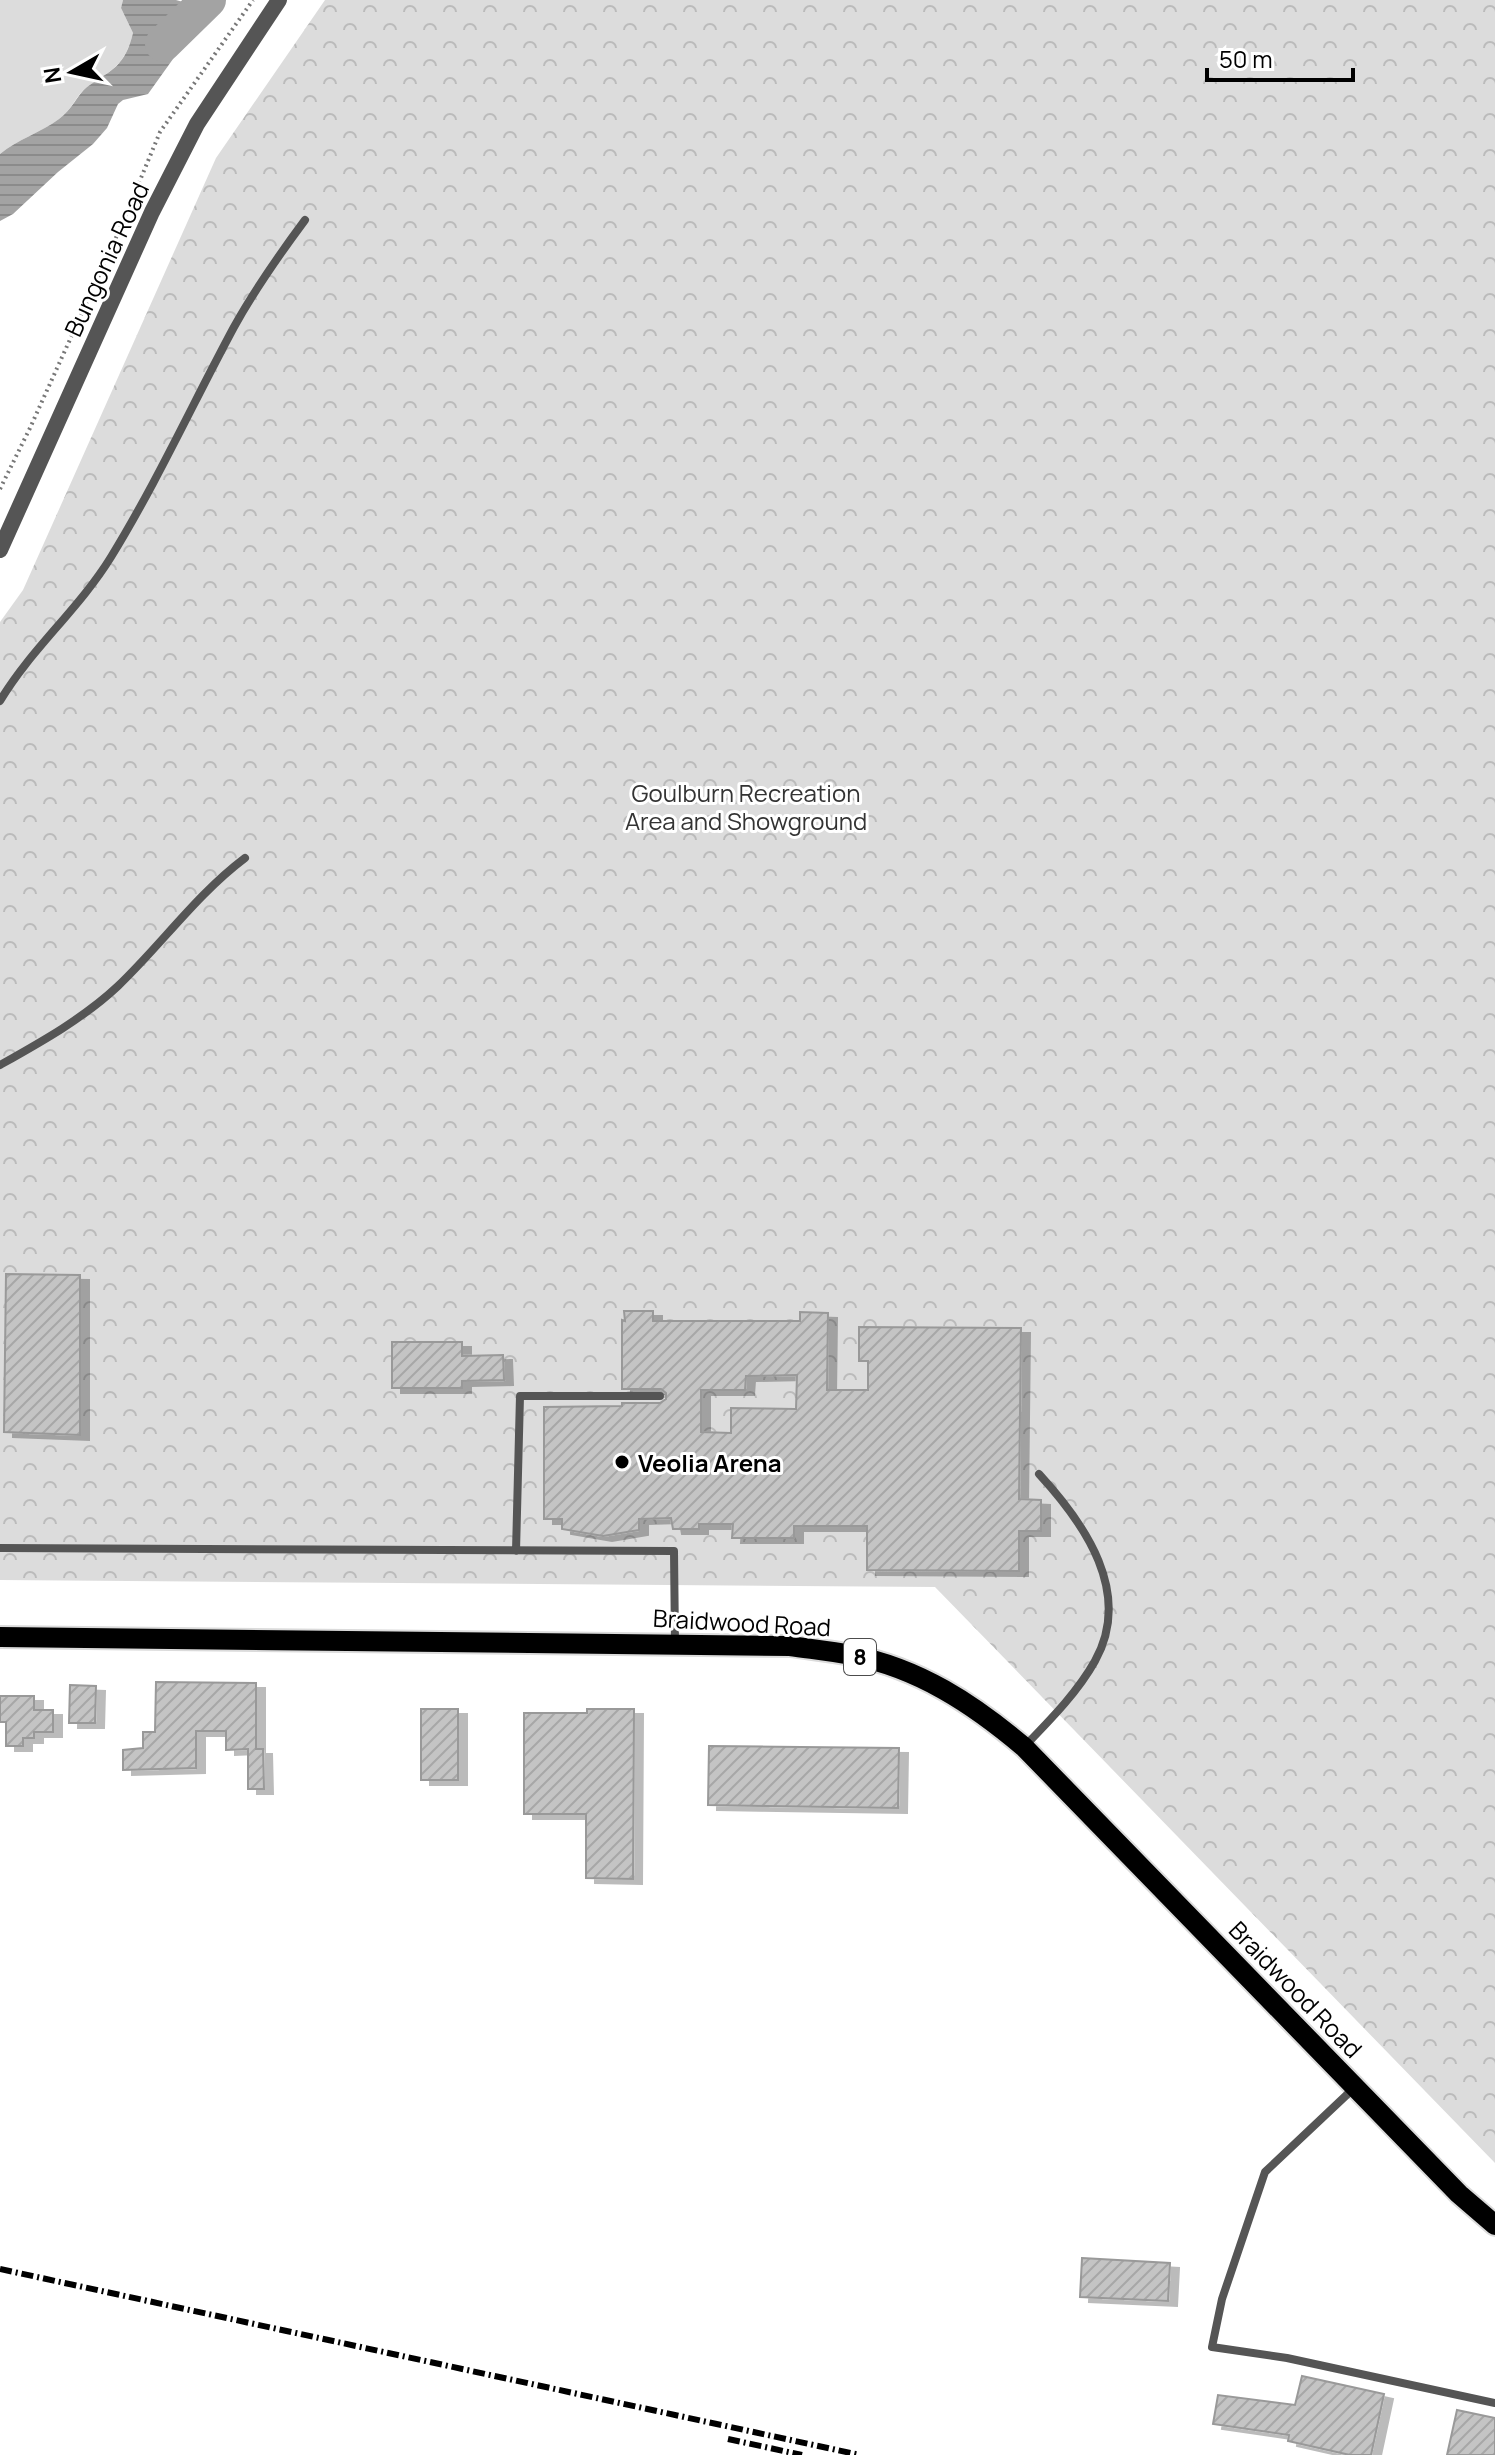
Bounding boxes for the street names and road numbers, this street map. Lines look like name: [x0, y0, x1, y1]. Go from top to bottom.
street label: Bungonia Road: [56, 177, 156, 341]
street label: Braidwood Road: [652, 1601, 832, 1643]
road number: 8: [844, 1639, 876, 1675]
street label: Braidwood Road: [1222, 1913, 1370, 2065]

